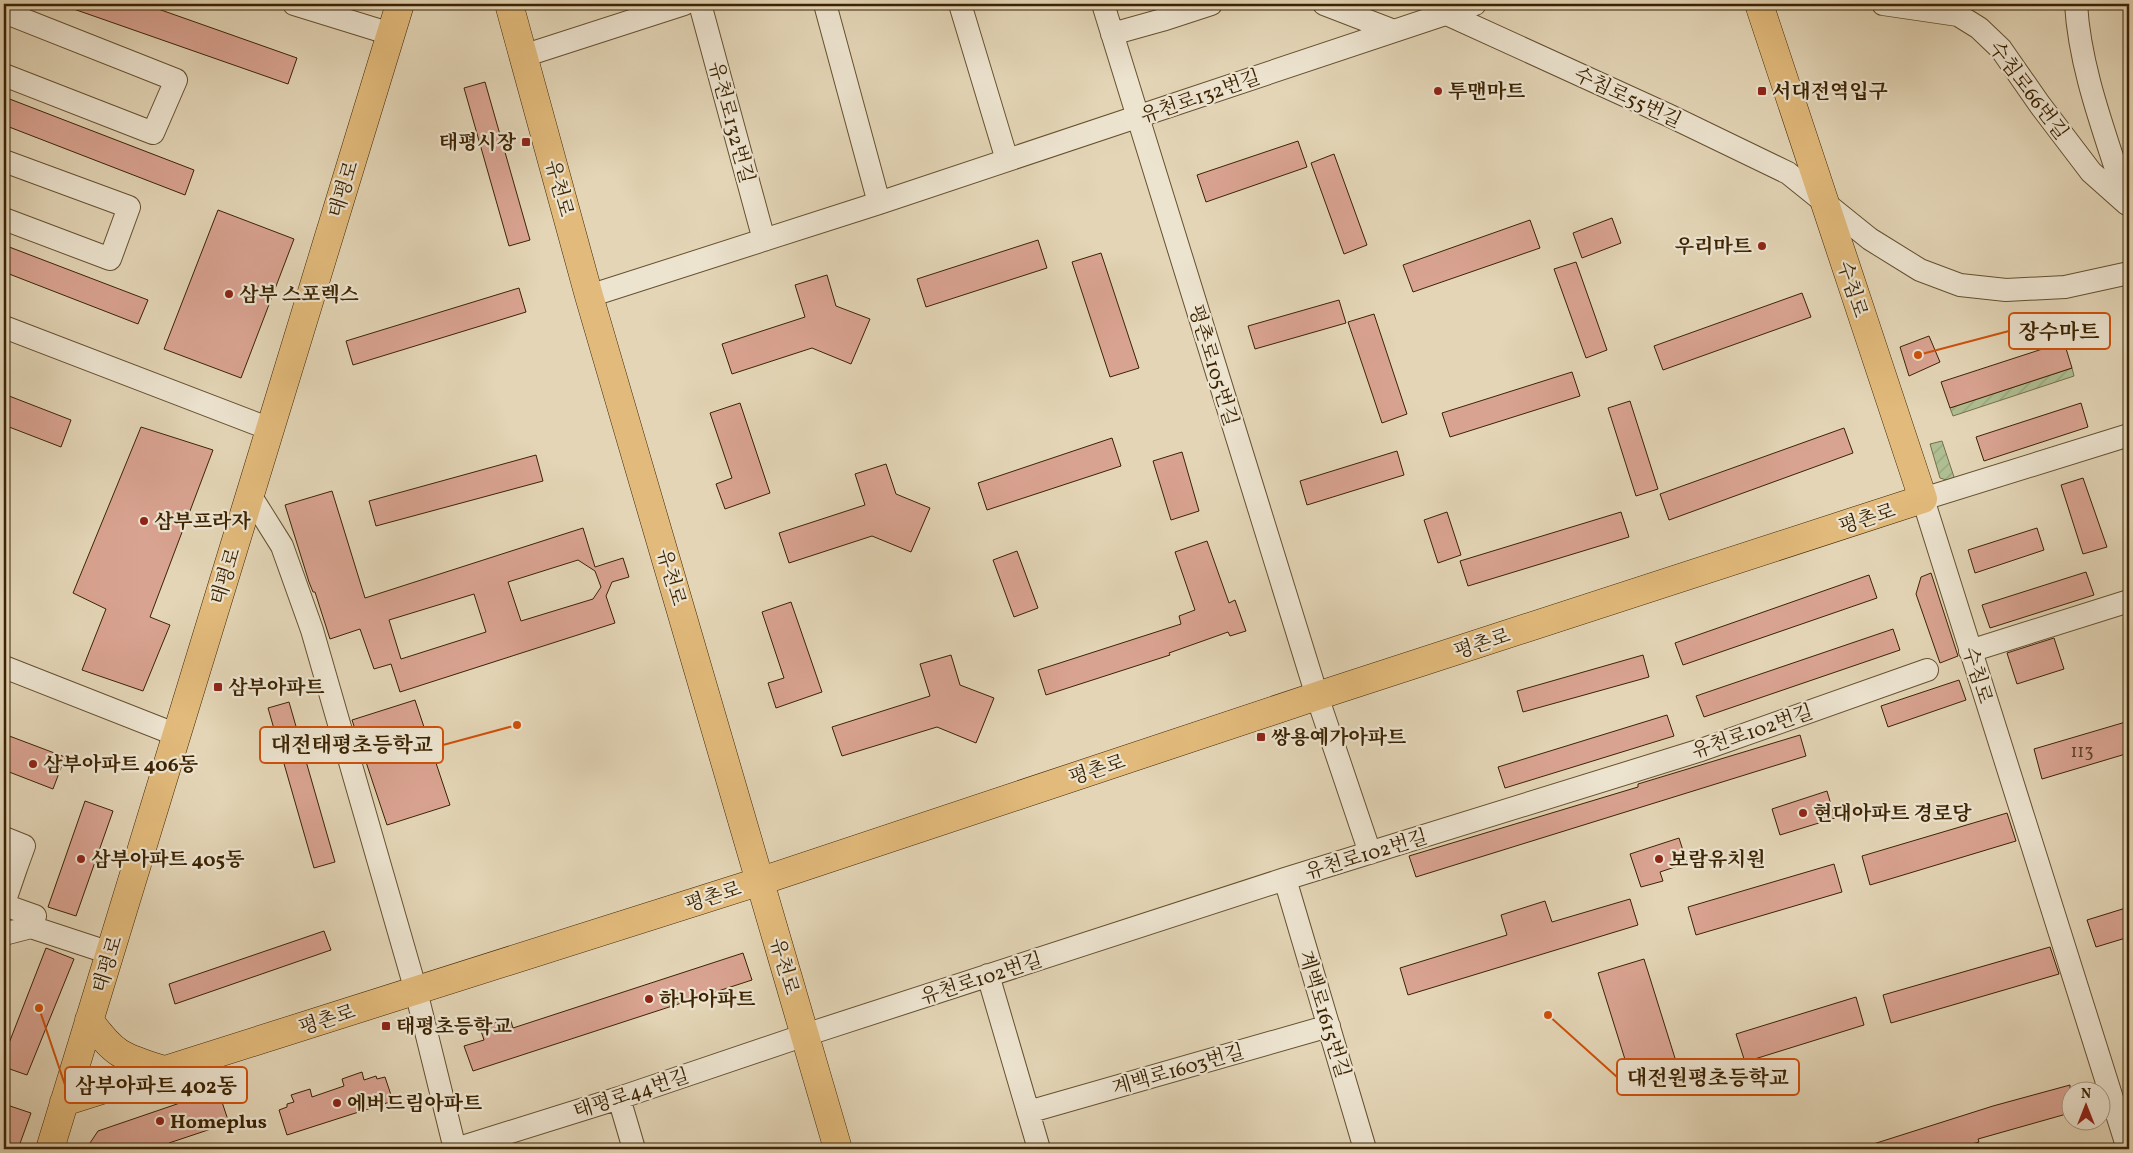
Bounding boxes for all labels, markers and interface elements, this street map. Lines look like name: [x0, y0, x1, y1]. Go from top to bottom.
street label: 수침로66번길: [1981, 36, 2074, 146]
street label: 유천로132번길: [700, 58, 760, 187]
street label: 수침로55번길: [1569, 62, 1686, 136]
street label: 유천로132번길: [1137, 64, 1264, 132]
place label: 투맨마트: [1448, 79, 1525, 107]
place label: 서대전역입구: [1772, 79, 1888, 107]
marker: 투맨마트: [1432, 85, 1444, 97]
marker: 서대전역입구: [1756, 85, 1768, 97]
place label: 태평시장: [439, 130, 517, 158]
marker: 태평시장: [520, 136, 532, 148]
street label: 유천로: [537, 157, 579, 220]
street label: 태평로: [323, 158, 367, 221]
place label: 우리마트: [1675, 234, 1752, 262]
marker: 우리마트: [1756, 240, 1768, 252]
street label: 수침로: [1829, 258, 1873, 322]
place label: 삼부 스포렉스: [239, 282, 359, 310]
marker: 삼부 스포렉스: [223, 288, 235, 300]
street label: 평촌로105번길: [1180, 301, 1244, 430]
callout: 장수마트: [2009, 313, 2110, 349]
text: 장수마트: [2018, 319, 2100, 348]
street label: 평촌로: [1836, 498, 1900, 542]
place label: 삼부프라자: [154, 509, 251, 537]
marker: 삼부프라자: [138, 515, 150, 527]
street label: 태평로: [205, 545, 249, 608]
street label: 유천로: [649, 546, 692, 609]
street label: 평촌로: [1451, 623, 1515, 667]
street label: 수침로: [1954, 644, 1998, 707]
place label: 삼부아파트: [228, 675, 325, 703]
marker: 삼부아파트: [212, 681, 224, 693]
street label: 유천로102번길: [1688, 699, 1817, 767]
place label: 쌍용예가아파트: [1271, 725, 1406, 753]
callout: 대전태평초등학교: [260, 727, 443, 763]
marker: 쌍용예가아파트: [1255, 731, 1267, 743]
text: 대전태평초등학교: [271, 732, 433, 761]
house number: 113: [2070, 740, 2094, 765]
street label: 평촌로: [1066, 749, 1130, 793]
place label: 삼부아파트 406동: [43, 752, 199, 780]
marker: 삼부아파트 406동: [27, 758, 39, 770]
place label: 현대아파트 경로당: [1813, 801, 1972, 829]
marker: 현대아파트 경로당: [1797, 807, 1809, 819]
street label: 유천로102번길: [1302, 824, 1431, 888]
place label: 삼부아파트 405동: [91, 847, 245, 875]
place label: 보람유치원: [1669, 847, 1766, 875]
marker: 삼부아파트 405동: [75, 853, 87, 865]
marker: 보람유치원: [1653, 853, 1665, 865]
street label: 평촌로: [682, 876, 746, 920]
street label: 태평로: [87, 933, 131, 996]
street label: 유천로: [762, 935, 805, 998]
street label: 유천로102번길: [917, 947, 1046, 1013]
street label: 계백로1615번길: [1290, 947, 1356, 1082]
place label: 하나아파트: [659, 987, 756, 1015]
marker: 하나아파트: [643, 993, 655, 1005]
street label: 평촌로: [296, 999, 360, 1043]
place label: 태평초등학교: [396, 1014, 513, 1042]
marker: 태평초등학교: [380, 1020, 392, 1032]
street label: 계백로1603번길: [1109, 1039, 1248, 1103]
callout: 대전원평초등학교: [1617, 1059, 1799, 1095]
street label: 태평로44번길: [570, 1063, 693, 1127]
text: 대전원평초등학교: [1627, 1065, 1789, 1094]
callout: 삼부아파트 402동: [65, 1067, 247, 1103]
text: 삼부아파트 402동: [75, 1073, 237, 1102]
north arrow: [2060, 1080, 2110, 1130]
text: N: [2081, 1085, 2091, 1104]
place label: 에버드림아파트: [347, 1091, 482, 1119]
marker: 에버드림아파트: [331, 1097, 343, 1109]
place label: Homeplus: [170, 1109, 267, 1137]
marker: Homeplus: [154, 1115, 166, 1127]

